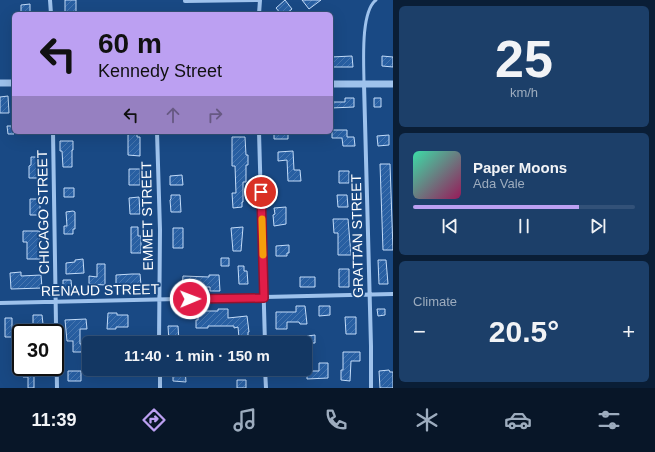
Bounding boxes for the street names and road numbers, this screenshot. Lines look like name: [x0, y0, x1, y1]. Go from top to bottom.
street label: CHICAGO STREET: [34, 149, 52, 274]
street label: EMMET STREET: [138, 161, 156, 271]
street label: GRATTAN STREET: [348, 173, 366, 298]
street label: RENAUD STREET: [41, 281, 160, 299]

